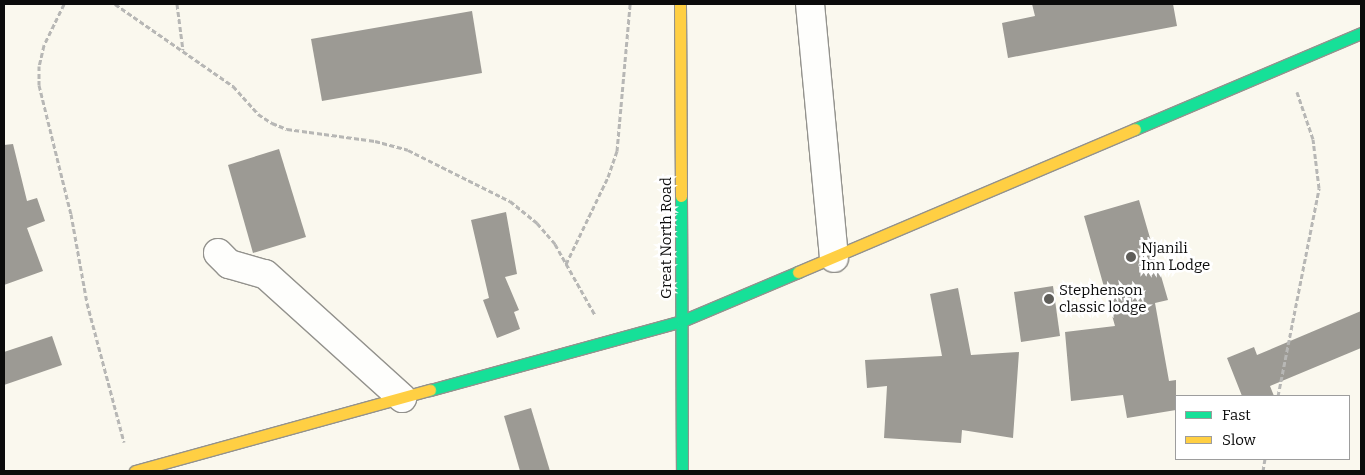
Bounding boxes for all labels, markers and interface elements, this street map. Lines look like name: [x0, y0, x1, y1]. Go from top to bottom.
street label: Great North Road: [658, 177, 676, 299]
place label: Njanili Inn Lodge: [1141, 239, 1210, 274]
marker: Njanili Inn Lodge: [1125, 251, 1137, 263]
place label: Stephenson classic lodge: [1059, 281, 1146, 316]
marker: Stephenson classic lodge: [1043, 293, 1055, 305]
legend: [1175, 395, 1350, 460]
text: Fast: [1222, 406, 1251, 424]
text: Slow: [1222, 431, 1256, 449]

